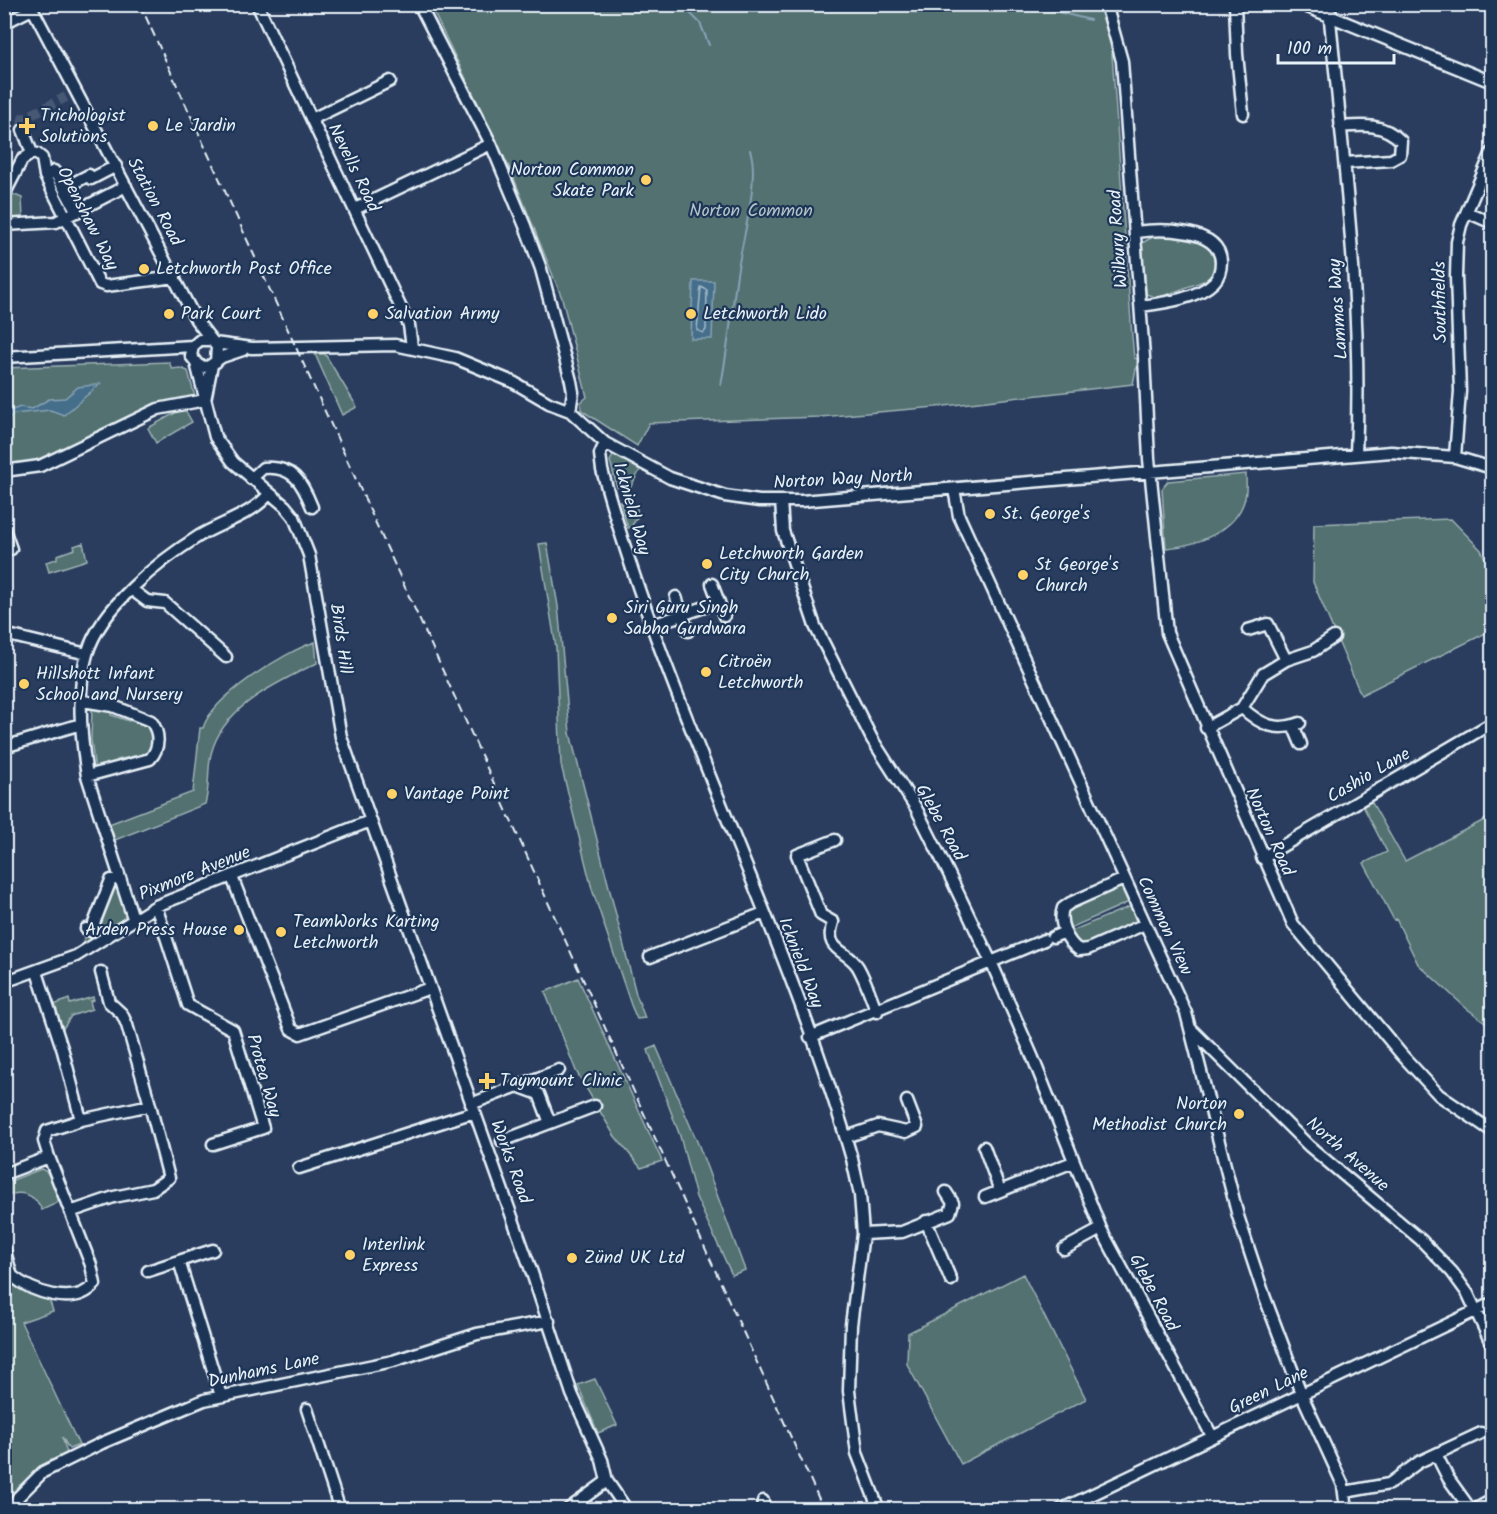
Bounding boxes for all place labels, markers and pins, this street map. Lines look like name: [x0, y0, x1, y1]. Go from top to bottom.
place label: Trichologist Solutions: [40, 102, 127, 152]
place label: Le Jardin: [165, 112, 236, 141]
marker: Trichologist Solutions: [18, 117, 36, 135]
marker: Le Jardin: [146, 119, 160, 133]
place label: Norton Common Skate Park: [510, 156, 635, 206]
marker: Norton Common Skate Park: [639, 173, 653, 187]
place label: Letchworth Post Office: [156, 255, 332, 284]
marker: Letchworth Post Office: [137, 262, 151, 276]
place label: Park Court: [181, 300, 262, 329]
place label: Salvation Army: [385, 300, 500, 329]
place label: Letchworth Lido: [703, 300, 827, 329]
marker: Park Court: [162, 307, 176, 321]
marker: Salvation Army: [366, 307, 380, 321]
marker: Letchworth Lido: [684, 307, 698, 321]
place label: St. George's: [1002, 500, 1090, 529]
marker: St. George's: [983, 507, 997, 521]
place label: Letchworth Garden City Church: [719, 540, 864, 590]
place label: St George's Church: [1035, 551, 1119, 601]
marker: Letchworth Garden City Church: [700, 557, 714, 571]
marker: St George's Church: [1016, 568, 1030, 582]
place label: Siri Guru Singh Sabha Gurdwara: [624, 594, 746, 644]
marker: Siri Guru Singh Sabha Gurdwara: [605, 611, 619, 625]
place label: Citroën Letchworth: [718, 648, 803, 698]
place label: Hillshott Infant School and Nursery: [36, 660, 183, 710]
marker: Citroën Letchworth: [699, 665, 713, 679]
marker: Hillshott Infant School and Nursery: [17, 677, 31, 691]
place label: Vantage Point: [404, 780, 511, 809]
marker: Vantage Point: [385, 787, 399, 801]
place label: TeamWorks Karting Letchworth: [293, 908, 439, 958]
place label: Arden Press House: [85, 916, 227, 945]
marker: Arden Press House: [232, 923, 246, 937]
marker: TeamWorks Karting Letchworth: [274, 925, 288, 939]
place label: Taymount Clinic: [500, 1067, 623, 1096]
marker: Taymount Clinic: [478, 1072, 496, 1090]
place label: Norton Methodist Church: [1092, 1090, 1227, 1140]
marker: Norton Methodist Church: [1232, 1107, 1246, 1121]
place label: Interlink Express: [362, 1231, 425, 1281]
place label: Zünd UK Ltd: [584, 1244, 685, 1273]
marker: Interlink Express: [343, 1248, 357, 1262]
marker: Zünd UK Ltd: [565, 1251, 579, 1265]

